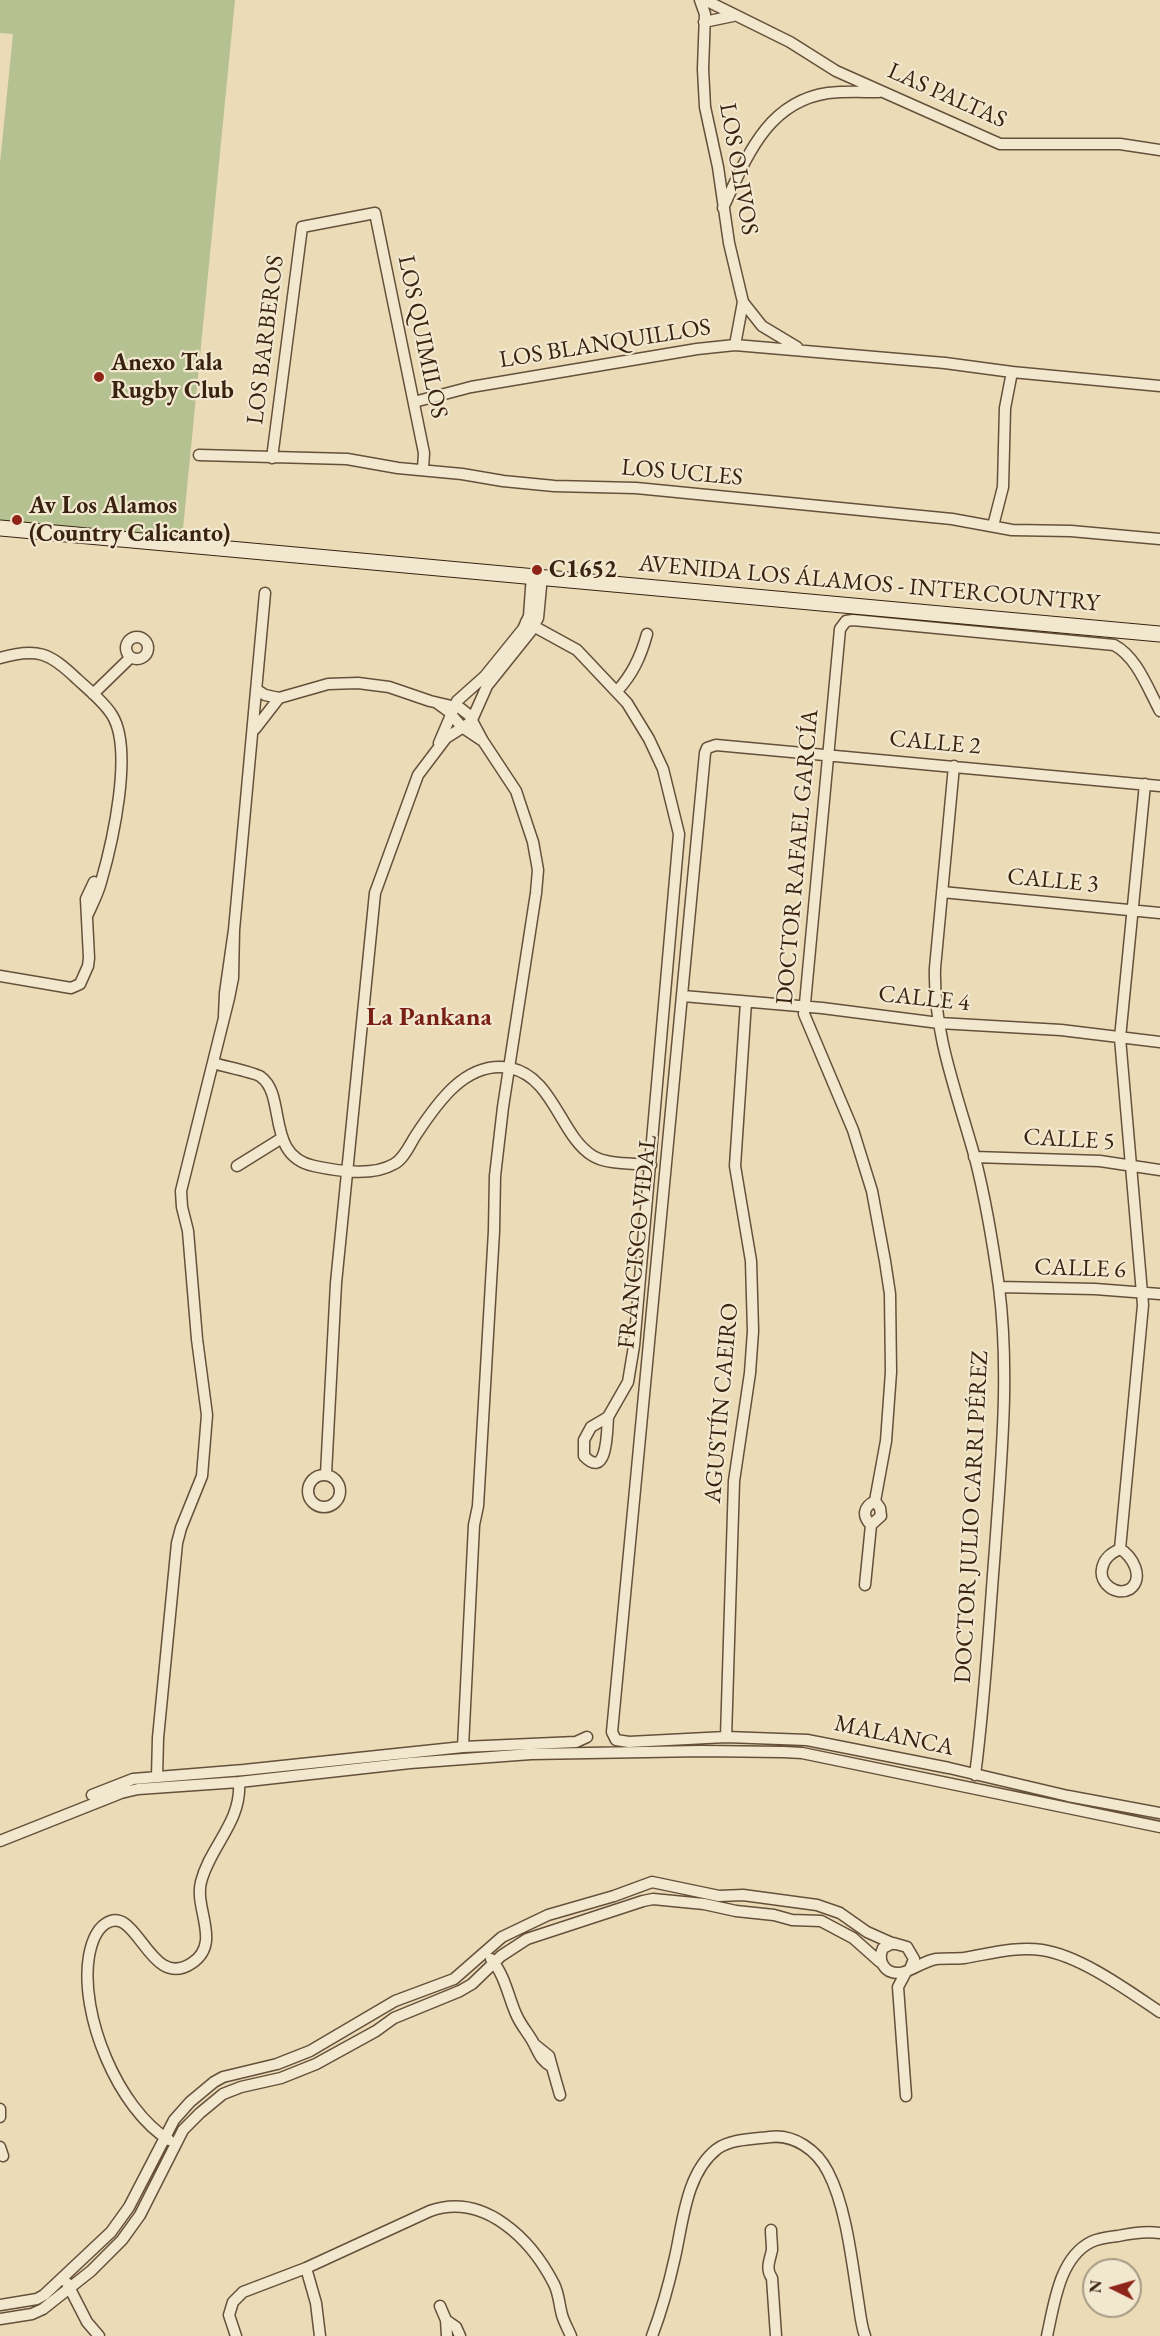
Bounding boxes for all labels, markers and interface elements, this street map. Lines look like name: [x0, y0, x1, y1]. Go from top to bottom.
street label: LAS PALTAS: [883, 57, 1011, 135]
street label: LOS OLIVOS: [712, 101, 764, 237]
street label: LOS QUIMILOS: [391, 253, 453, 421]
street label: LOS BARBEROS: [241, 254, 291, 426]
street label: LOS BLANQUILLOS: [497, 313, 713, 375]
place label: Anexo Tala Rugby Club: [111, 349, 234, 405]
marker: Anexo Tala Rugby Club: [92, 370, 106, 384]
street label: LOS UCLES: [620, 453, 744, 493]
place label: Av Los Alamos (Country Calicanto): [29, 492, 230, 548]
marker: Av Los Alamos (Country Calicanto): [10, 513, 24, 527]
street label: AVENIDA LOS ÁLAMOS - INTERCOUNTRY: [637, 549, 1101, 619]
place label: C1652: [549, 556, 617, 584]
marker: C1652: [530, 563, 544, 577]
street label: DOCTOR RAFAEL GARCÍA: [771, 708, 825, 1006]
street label: CALLE 2: [888, 725, 982, 761]
street label: CALLE 3: [1006, 863, 1100, 899]
street label: CALLE 4: [877, 980, 971, 1018]
district label: La Pankana: [366, 1002, 492, 1034]
street label: CALLE 5: [1023, 1123, 1115, 1157]
street label: FRANCISCO VIDAL: [612, 1134, 664, 1350]
street label: CALLE 6: [1034, 1253, 1126, 1285]
street label: AGUSTÍN CAEIRO: [699, 1302, 745, 1504]
street label: DOCTOR JULIO CARRI PÉREZ: [949, 1350, 995, 1684]
street label: MALANCA: [832, 1709, 956, 1763]
north arrow: [1082, 2258, 1142, 2318]
text: N: [1085, 2279, 1107, 2294]

